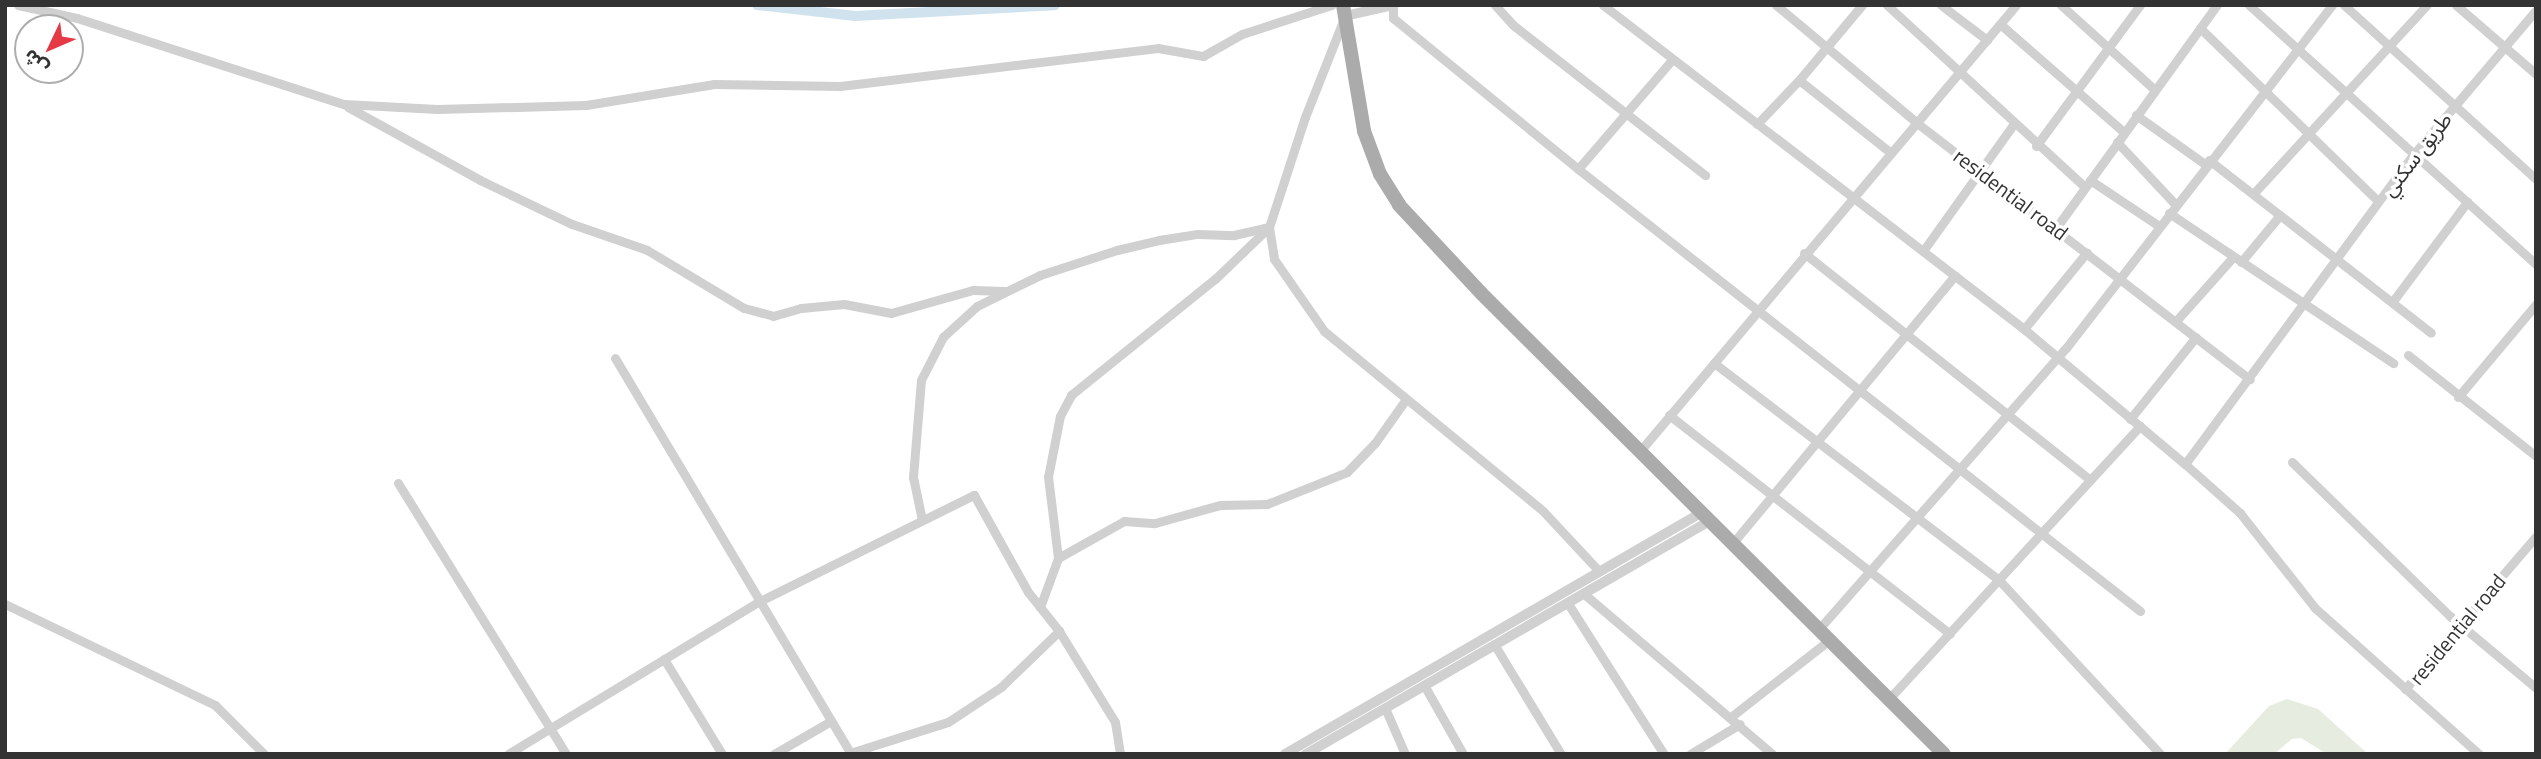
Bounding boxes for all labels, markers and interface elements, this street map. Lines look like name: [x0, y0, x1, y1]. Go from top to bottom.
north arrow: [14, 14, 84, 84]
text: ش: [16, 43, 54, 82]
street label: طريق سكني: [2375, 107, 2457, 201]
street label: residential road: [1949, 143, 2073, 245]
street label: residential road: [2403, 569, 2511, 689]

